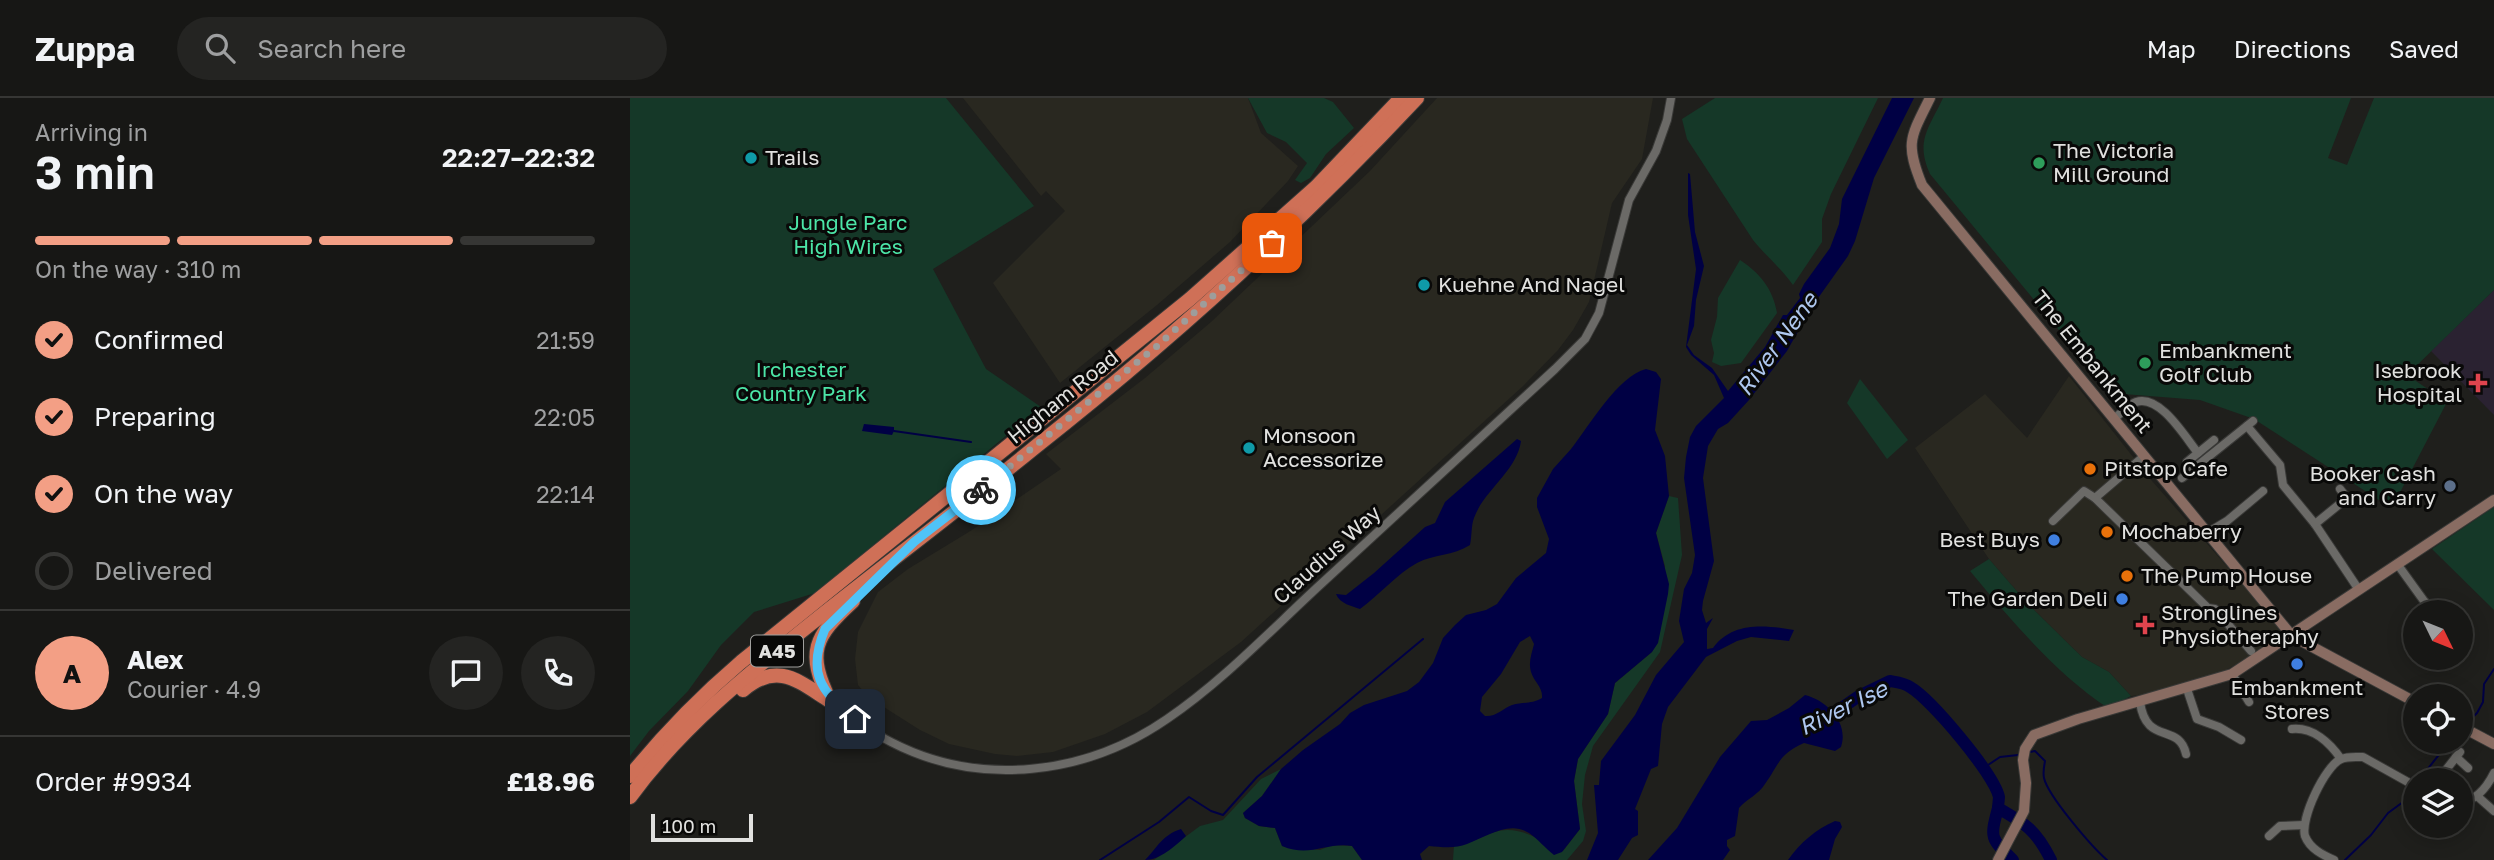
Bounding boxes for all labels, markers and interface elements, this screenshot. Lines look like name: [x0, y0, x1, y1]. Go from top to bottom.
search box: [177, 17, 667, 80]
text: Zuppa: [35, 29, 135, 68]
icon: search: [201, 29, 239, 67]
text: Search here: [257, 33, 406, 64]
text: Map: [2147, 34, 2196, 63]
text: Directions: [2234, 34, 2351, 63]
text: Saved: [2389, 34, 2459, 63]
text: Arriving in: [35, 118, 148, 146]
place label: The Victoria Mill Ground: [2053, 137, 2174, 187]
text: 22:27–22:32: [442, 142, 595, 173]
text: 3 min: [35, 144, 155, 199]
place label: Trails: [765, 144, 819, 170]
marker: Trails: [743, 150, 759, 166]
marker: The Victoria Mill Ground: [2031, 155, 2047, 171]
park label: Jungle Parc High Wires: [789, 209, 907, 259]
pin: [1242, 213, 1302, 273]
icon: bag: [1253, 224, 1291, 262]
text: On the way · 310 m: [35, 255, 241, 283]
place label: Kuehne And Nagel: [1438, 271, 1625, 297]
marker: Kuehne And Nagel: [1416, 277, 1432, 293]
water label: River Nene: [1729, 285, 1824, 400]
street label: The Embankment: [2027, 285, 2158, 438]
icon: check: [35, 321, 73, 359]
text: Confirmed: [94, 324, 224, 355]
text: 21:59: [536, 326, 595, 354]
place label: Embankment Golf Club: [2159, 337, 2292, 387]
street label: Higham Road: [1002, 344, 1123, 449]
marker: Embankment Golf Club: [2137, 355, 2153, 371]
park label: Irchester Country Park: [735, 356, 867, 406]
place label: Isebrook Hospital: [2374, 357, 2462, 407]
marker: Isebrook Hospital: [2468, 373, 2488, 393]
icon: check: [35, 398, 73, 436]
text: Preparing: [94, 401, 216, 432]
text: 22:05: [534, 403, 595, 431]
place label: Monsoon Accessorize: [1263, 422, 1384, 472]
marker: Monsoon Accessorize: [1241, 440, 1257, 456]
courier: [946, 455, 1016, 525]
place label: Pitstop Cafe: [2104, 455, 2228, 481]
place label: Booker Cash and Carry: [2309, 460, 2436, 510]
marker: Pitstop Cafe: [2082, 461, 2098, 477]
icon: bike: [962, 471, 1000, 509]
icon: check: [35, 475, 73, 513]
text: On the way: [94, 478, 233, 509]
marker: Booker Cash and Carry: [2442, 478, 2458, 494]
text: 22:14: [536, 480, 595, 508]
street label: Claudius Way: [1267, 499, 1386, 609]
place label: Mochaberry: [2121, 518, 2242, 544]
marker: Mochaberry: [2099, 524, 2115, 540]
place label: Best Buys: [1939, 526, 2040, 552]
marker: Best Buys: [2046, 532, 2062, 548]
text: Delivered: [94, 555, 213, 586]
place label: The Pump House: [2141, 562, 2312, 588]
marker: The Pump House: [2119, 568, 2135, 584]
place label: The Garden Deli: [1947, 585, 2108, 611]
marker: The Garden Deli: [2114, 591, 2130, 607]
place label: Stronglines Physiotheraphy: [2161, 599, 2319, 649]
north arrow: [2403, 600, 2473, 670]
map controls: [2403, 600, 2473, 838]
marker: Stronglines Physiotheraphy: [2135, 615, 2155, 635]
button: chat: [429, 636, 503, 710]
button: phone: [521, 636, 595, 710]
road number: A45: [751, 636, 803, 666]
text: Alex: [127, 644, 184, 675]
marker: Embankment Stores: [2289, 656, 2305, 672]
text: A: [63, 658, 81, 689]
water label: River Ise: [1794, 673, 1893, 741]
place label: Embankment Stores: [2231, 674, 2363, 724]
text: Courier · 4.9: [127, 675, 261, 703]
button: locate: [2403, 684, 2473, 754]
pin: [825, 689, 885, 749]
icon: home: [836, 700, 874, 738]
text: Order #9934: [35, 766, 192, 797]
text: £18.96: [506, 766, 595, 797]
button: layers: [2403, 768, 2473, 838]
scale bar: [651, 811, 752, 843]
text: 100 m: [662, 814, 716, 837]

